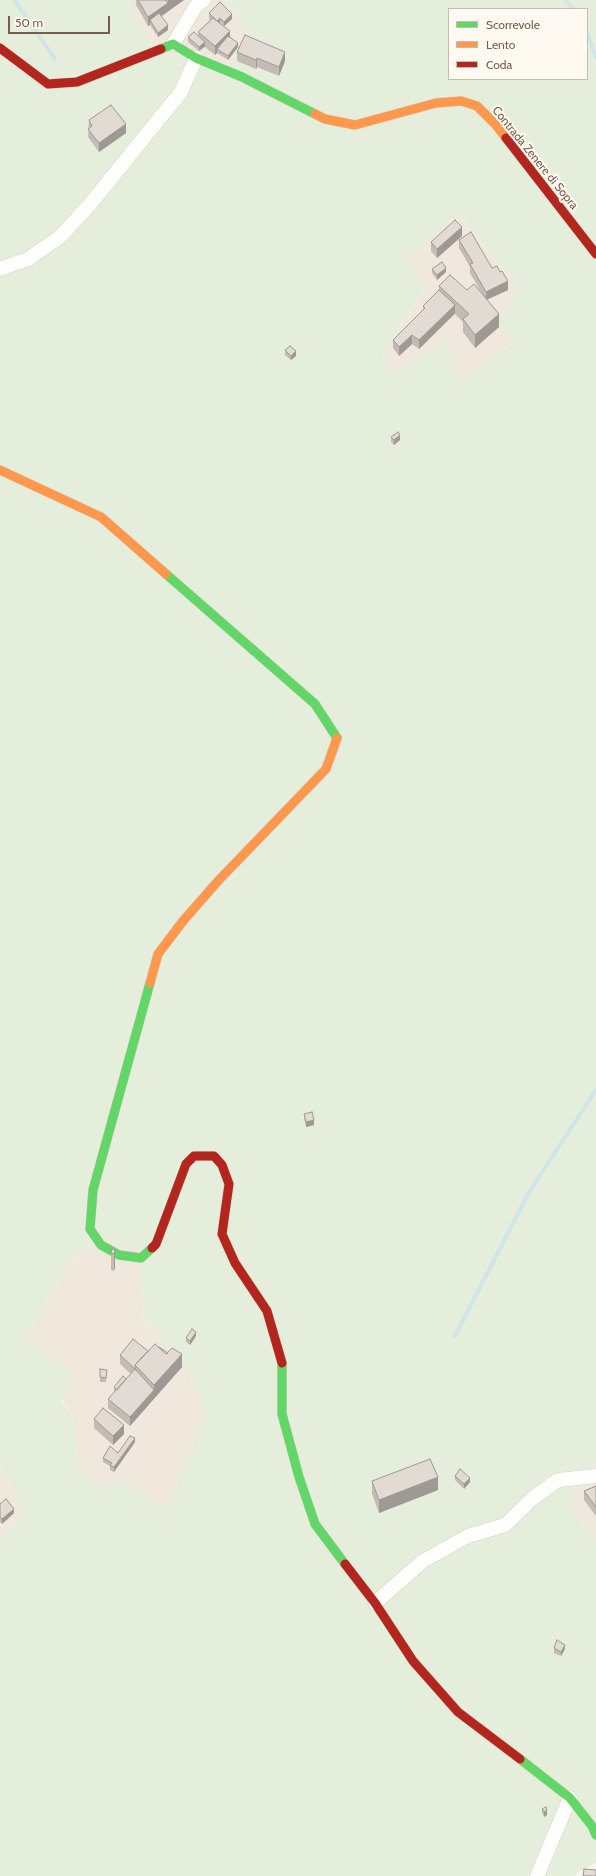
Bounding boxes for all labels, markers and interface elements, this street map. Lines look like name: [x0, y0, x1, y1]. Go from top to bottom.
scale bar: [10, 8, 112, 34]
legend: [448, 8, 588, 80]
text: 50 m: [15, 15, 43, 30]
text: Scorrevole: [486, 17, 540, 32]
text: Lento: [486, 37, 515, 52]
text: Coda: [486, 57, 512, 72]
street label: Contrada Zenere di Sopra: [489, 104, 581, 212]

